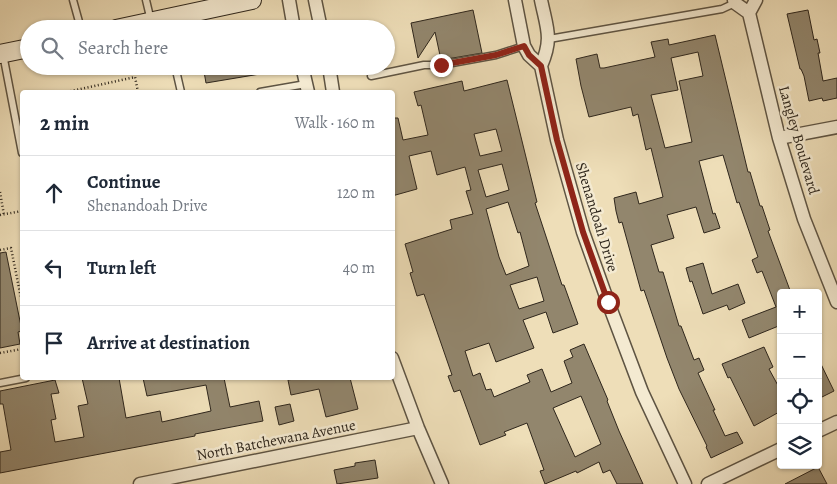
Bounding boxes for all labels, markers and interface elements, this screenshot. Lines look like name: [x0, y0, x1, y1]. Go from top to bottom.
search box: [20, 20, 395, 75]
icon: search: [38, 34, 66, 62]
text: Search here: [78, 35, 168, 61]
route end: [430, 54, 453, 77]
street label: Langley Boulevard: [774, 83, 824, 198]
text: 2 min: [40, 109, 89, 137]
text: Walk · 160 m: [295, 112, 375, 134]
street label: Shenandoah Drive: [571, 160, 623, 274]
text: Continue: [87, 169, 161, 195]
icon: ahead: [40, 179, 68, 207]
text: 120 m: [337, 182, 375, 204]
text: Shenandoah Drive: [87, 195, 208, 217]
icon: left: [40, 254, 68, 282]
text: Turn left: [87, 255, 156, 281]
text: 40 m: [343, 257, 375, 279]
map controls: [777, 289, 822, 469]
button: +: [777, 289, 822, 334]
route start: [597, 291, 620, 314]
icon: arrive: [40, 329, 68, 357]
text: Arrive at destination: [87, 330, 250, 356]
button: −: [777, 334, 822, 379]
button: locate: [777, 379, 822, 424]
street label: North Batchewana Avenue: [195, 415, 358, 465]
button: layers: [777, 424, 822, 469]

